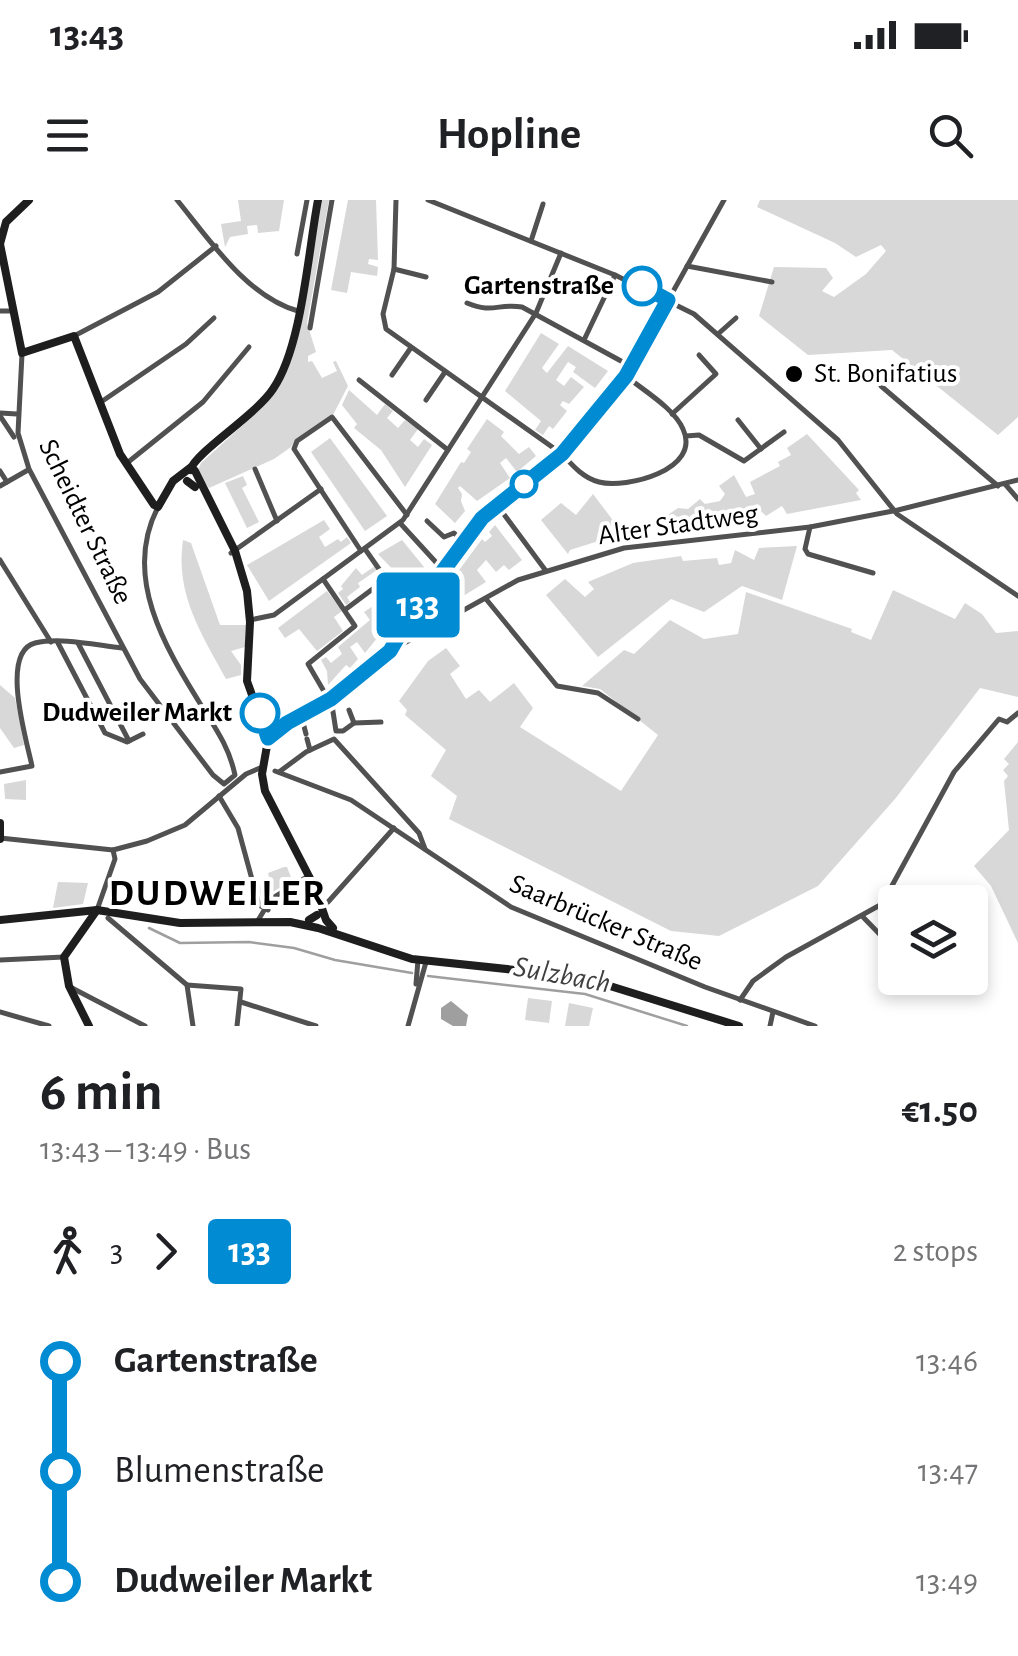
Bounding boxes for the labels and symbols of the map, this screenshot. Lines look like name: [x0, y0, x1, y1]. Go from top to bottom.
marker: Gartenstraße: [623, 267, 661, 305]
place label: Gartenstraße: [464, 272, 614, 300]
place label: St. Bonifatius: [814, 360, 957, 388]
marker: St. Bonifatius: [783, 363, 805, 385]
street label: Scheidter Straße: [33, 435, 137, 609]
unlabelled marker: [511, 471, 537, 497]
street label: Alter Stadtweg: [596, 500, 760, 550]
line badge: 133: [360, 572, 476, 638]
marker: Dudweiler Markt: [241, 694, 279, 732]
place label: Dudweiler Markt: [42, 699, 233, 727]
street label: Saarbrücker Straße: [505, 870, 707, 976]
district label: DUDWEILER: [109, 875, 327, 913]
water label: Sulzbach: [511, 952, 613, 998]

